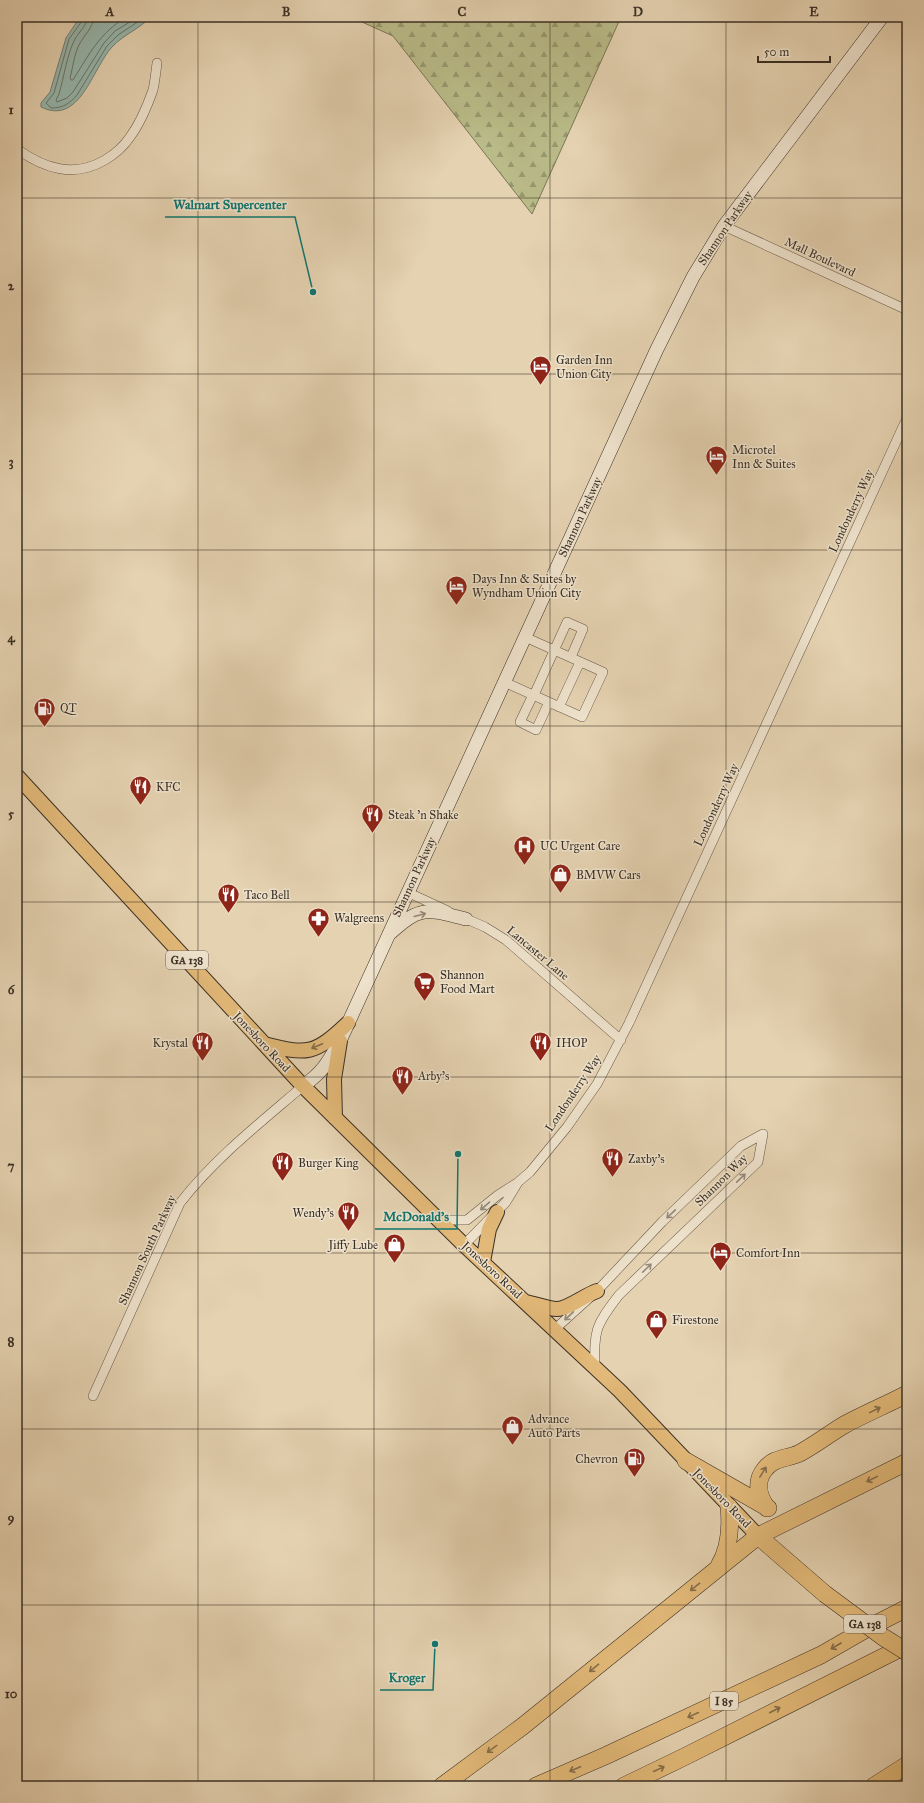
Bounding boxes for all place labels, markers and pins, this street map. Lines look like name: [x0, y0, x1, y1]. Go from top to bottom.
callout: Walmart Supercenter: [165, 192, 295, 217]
place label: Garden Inn Union City: [556, 353, 613, 381]
hotel icon: Garden Inn Union City: [528, 354, 554, 387]
place label: Microtel Inn & Suites: [732, 443, 796, 471]
hotel icon: Microtel Inn & Suites: [703, 444, 729, 477]
place label: Days Inn & Suites by Wyndham Union City: [472, 572, 582, 600]
hotel icon: Days Inn & Suites by Wyndham Union City: [443, 573, 469, 606]
fuel station icon: QT: [32, 695, 58, 728]
place label: QT: [60, 701, 77, 715]
restaurant icon: KFC: [127, 774, 153, 807]
place label: KFC: [156, 780, 181, 794]
restaurant icon: Steak 'n Shake: [360, 802, 386, 835]
place label: Steak 'n Shake: [388, 808, 458, 822]
hospital icon: UC Urgent Care: [511, 833, 537, 866]
place label: UC Urgent Care: [540, 839, 620, 854]
shop icon: BMVW Cars: [547, 862, 573, 895]
place label: BMVW Cars: [576, 868, 641, 882]
restaurant icon: Taco Bell: [216, 882, 242, 915]
place label: Taco Bell: [244, 888, 291, 902]
pharmacy icon: Walgreens: [306, 905, 332, 938]
place label: Walgreens: [334, 911, 384, 926]
place label: Shannon Food Mart: [440, 968, 495, 996]
supermarket icon: Shannon Food Mart: [411, 969, 437, 1002]
restaurant icon: Krystal: [190, 1030, 216, 1063]
restaurant icon: IHOP: [527, 1030, 553, 1063]
place label: Krystal: [152, 1036, 189, 1050]
place label: IHOP: [556, 1036, 587, 1050]
restaurant icon: Arby's: [390, 1063, 416, 1096]
place label: Arby's: [417, 1069, 449, 1083]
restaurant icon: Zaxby's: [600, 1146, 626, 1179]
restaurant icon: Burger King: [270, 1150, 296, 1183]
place label: Zaxby's: [628, 1152, 665, 1166]
place label: Burger King: [298, 1156, 359, 1171]
restaurant icon: Wendy's: [336, 1200, 362, 1233]
callout: McDonald's: [375, 1204, 457, 1229]
place label: Wendy's: [293, 1206, 334, 1220]
shop icon: Jiffy Lube: [381, 1232, 407, 1265]
place label: Jiffy Lube: [326, 1238, 378, 1253]
hotel icon: Comfort Inn: [707, 1240, 733, 1273]
place label: Comfort Inn: [736, 1246, 800, 1260]
shop icon: Firestone: [643, 1307, 669, 1340]
place label: Firestone: [672, 1313, 719, 1327]
place label: Advance Auto Parts: [527, 1412, 580, 1440]
shop icon: Advance Auto Parts: [499, 1413, 525, 1446]
fuel station icon: Chevron: [621, 1446, 647, 1479]
place label: Chevron: [575, 1452, 619, 1466]
callout: Kroger: [380, 1665, 433, 1690]

